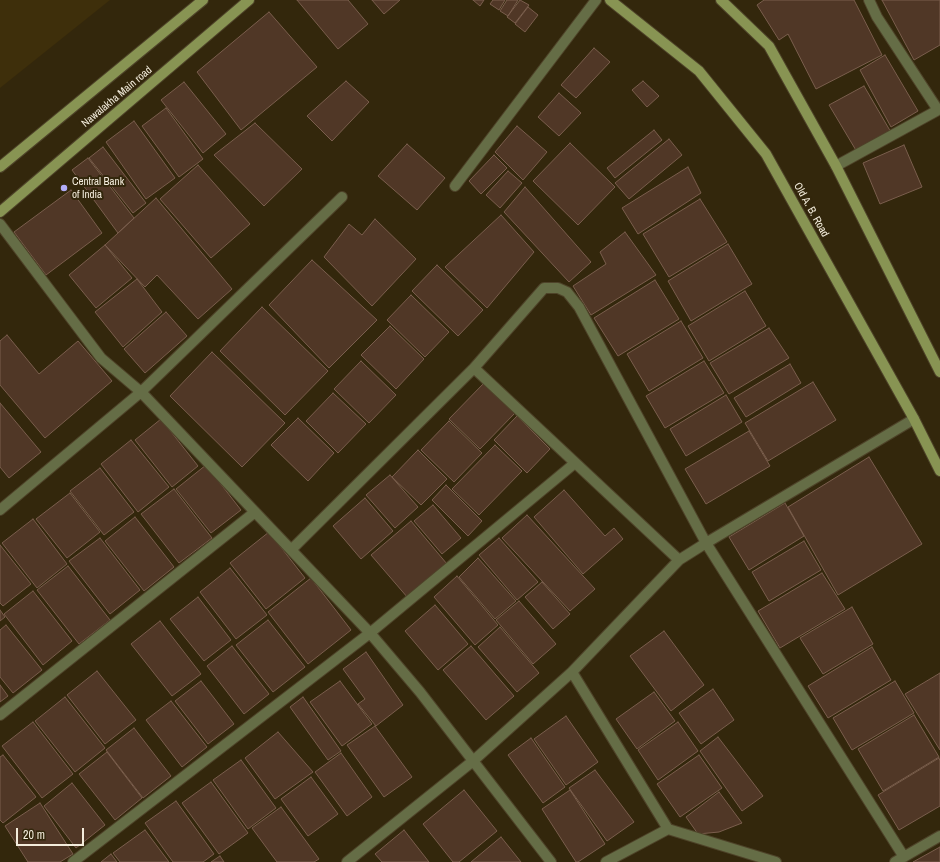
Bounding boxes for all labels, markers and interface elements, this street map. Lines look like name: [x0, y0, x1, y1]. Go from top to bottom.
street label: Nawalakha Main road: [79, 64, 155, 130]
place label: Central Bank of India: [72, 175, 124, 201]
street label: Old A. B. Road: [791, 180, 831, 240]
marker: Central Bank of India: [59, 183, 69, 193]
scale bar: [18, 820, 86, 846]
text: 20 m: [23, 827, 45, 843]

